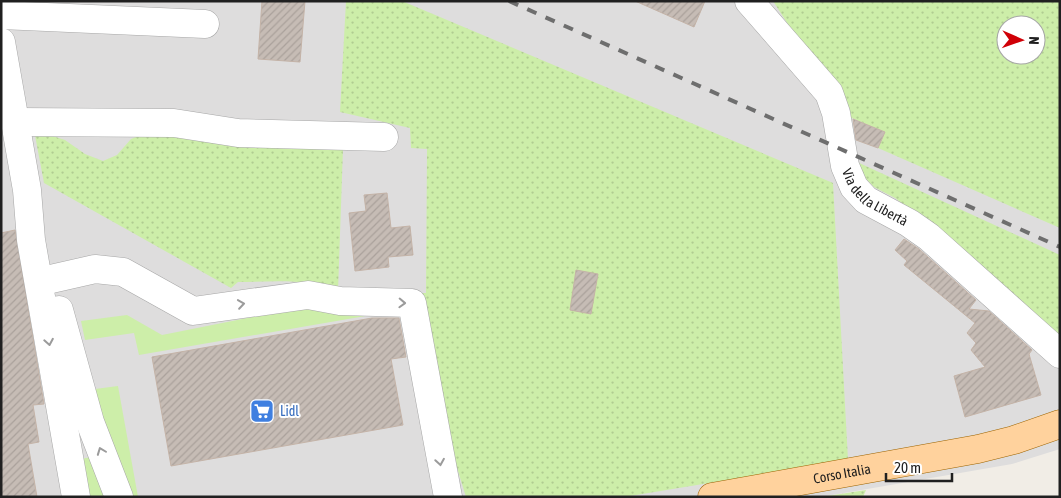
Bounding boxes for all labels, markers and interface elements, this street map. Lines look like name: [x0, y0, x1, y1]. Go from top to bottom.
north arrow: [996, 15, 1046, 65]
text: N: [1026, 36, 1042, 45]
street label: Via della Libertà: [839, 166, 911, 229]
one-way arrow: [399, 297, 407, 308]
one-way arrow: [238, 299, 246, 310]
one-way arrow: [43, 338, 53, 347]
supermarket icon: Lidl: [249, 398, 275, 424]
place label: Lidl: [280, 403, 299, 419]
one-way arrow: [97, 448, 107, 456]
scale bar: [886, 450, 952, 482]
one-way arrow: [435, 457, 445, 466]
text: 20 m: [894, 459, 921, 476]
street label: Corso Italia: [812, 461, 872, 487]

